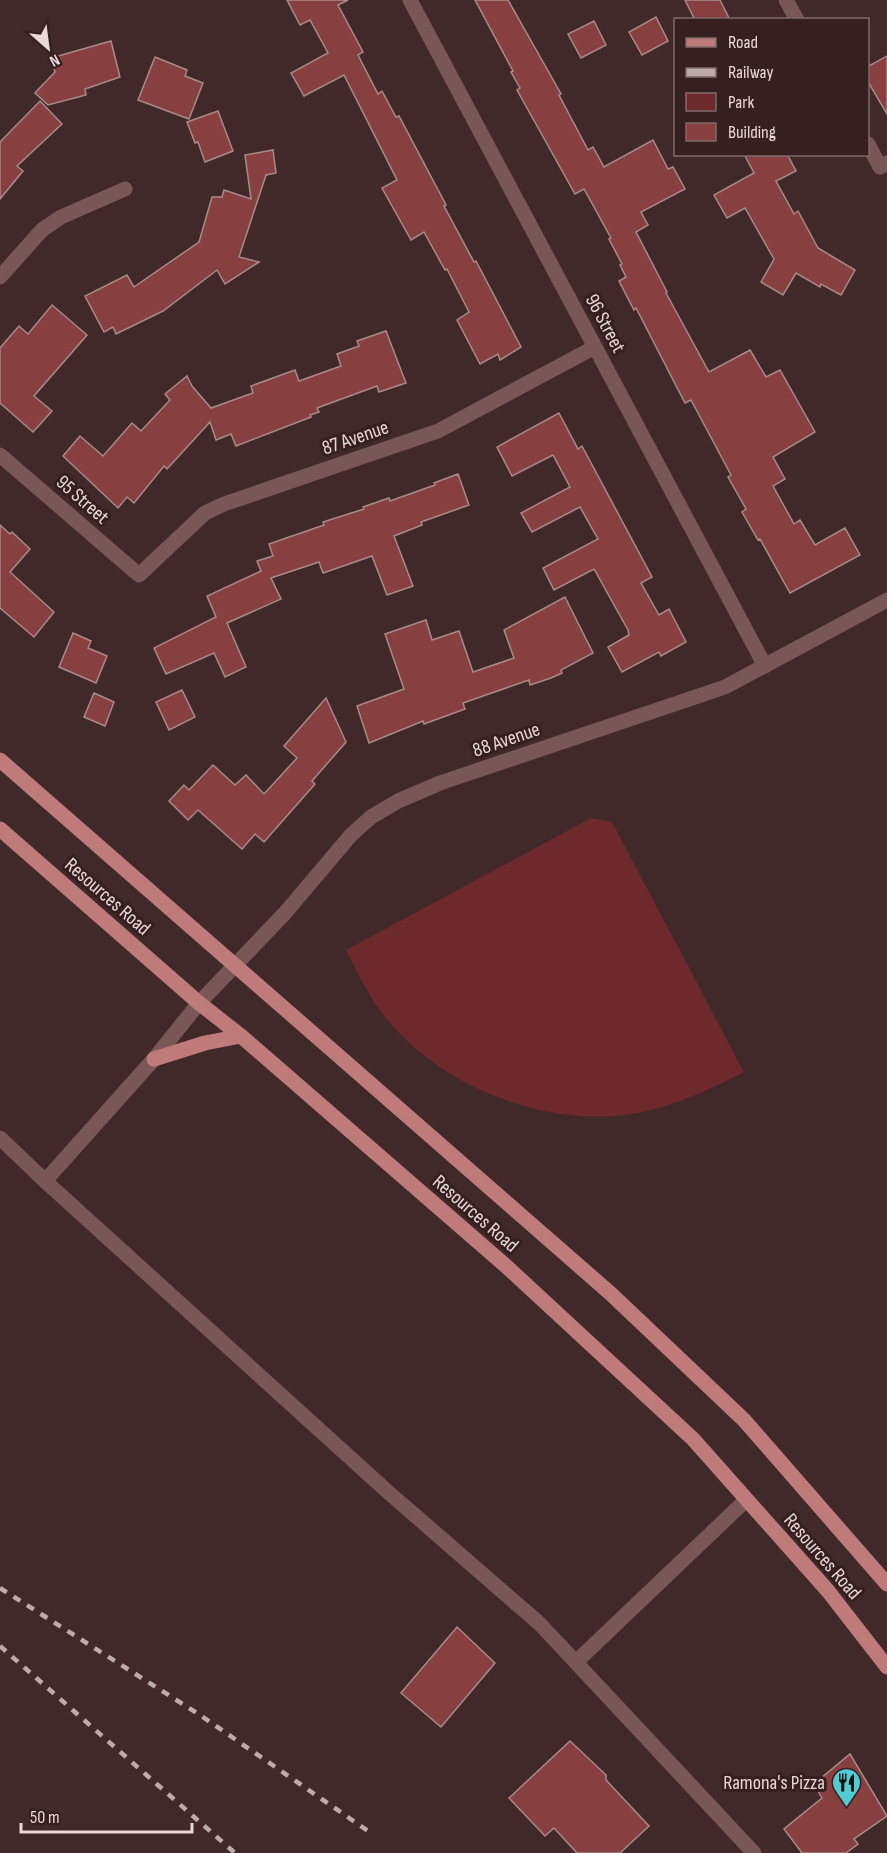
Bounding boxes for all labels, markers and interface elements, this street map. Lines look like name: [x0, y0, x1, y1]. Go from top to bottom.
north arrow: [18, 18, 78, 78]
legend: [674, 18, 869, 156]
text: Road: [728, 32, 758, 53]
text: N: [46, 50, 63, 70]
text: Railway: [728, 62, 773, 83]
text: Park: [728, 92, 754, 113]
text: Building: [728, 122, 776, 143]
street label: 96 Street: [580, 290, 631, 357]
street label: 87 Avenue: [319, 415, 392, 460]
street label: 95 Street: [51, 470, 114, 529]
street label: 88 Avenue: [470, 717, 543, 763]
street label: Resources Road: [59, 853, 155, 941]
street label: Resources Road: [427, 1170, 523, 1258]
street label: Resources Road: [778, 1509, 866, 1605]
restaurant icon: Ramona's Pizza: [830, 1766, 862, 1808]
place label: Ramona's Pizza: [723, 1771, 825, 1795]
scale bar: [21, 1796, 192, 1834]
text: 50 m: [30, 1807, 60, 1828]

